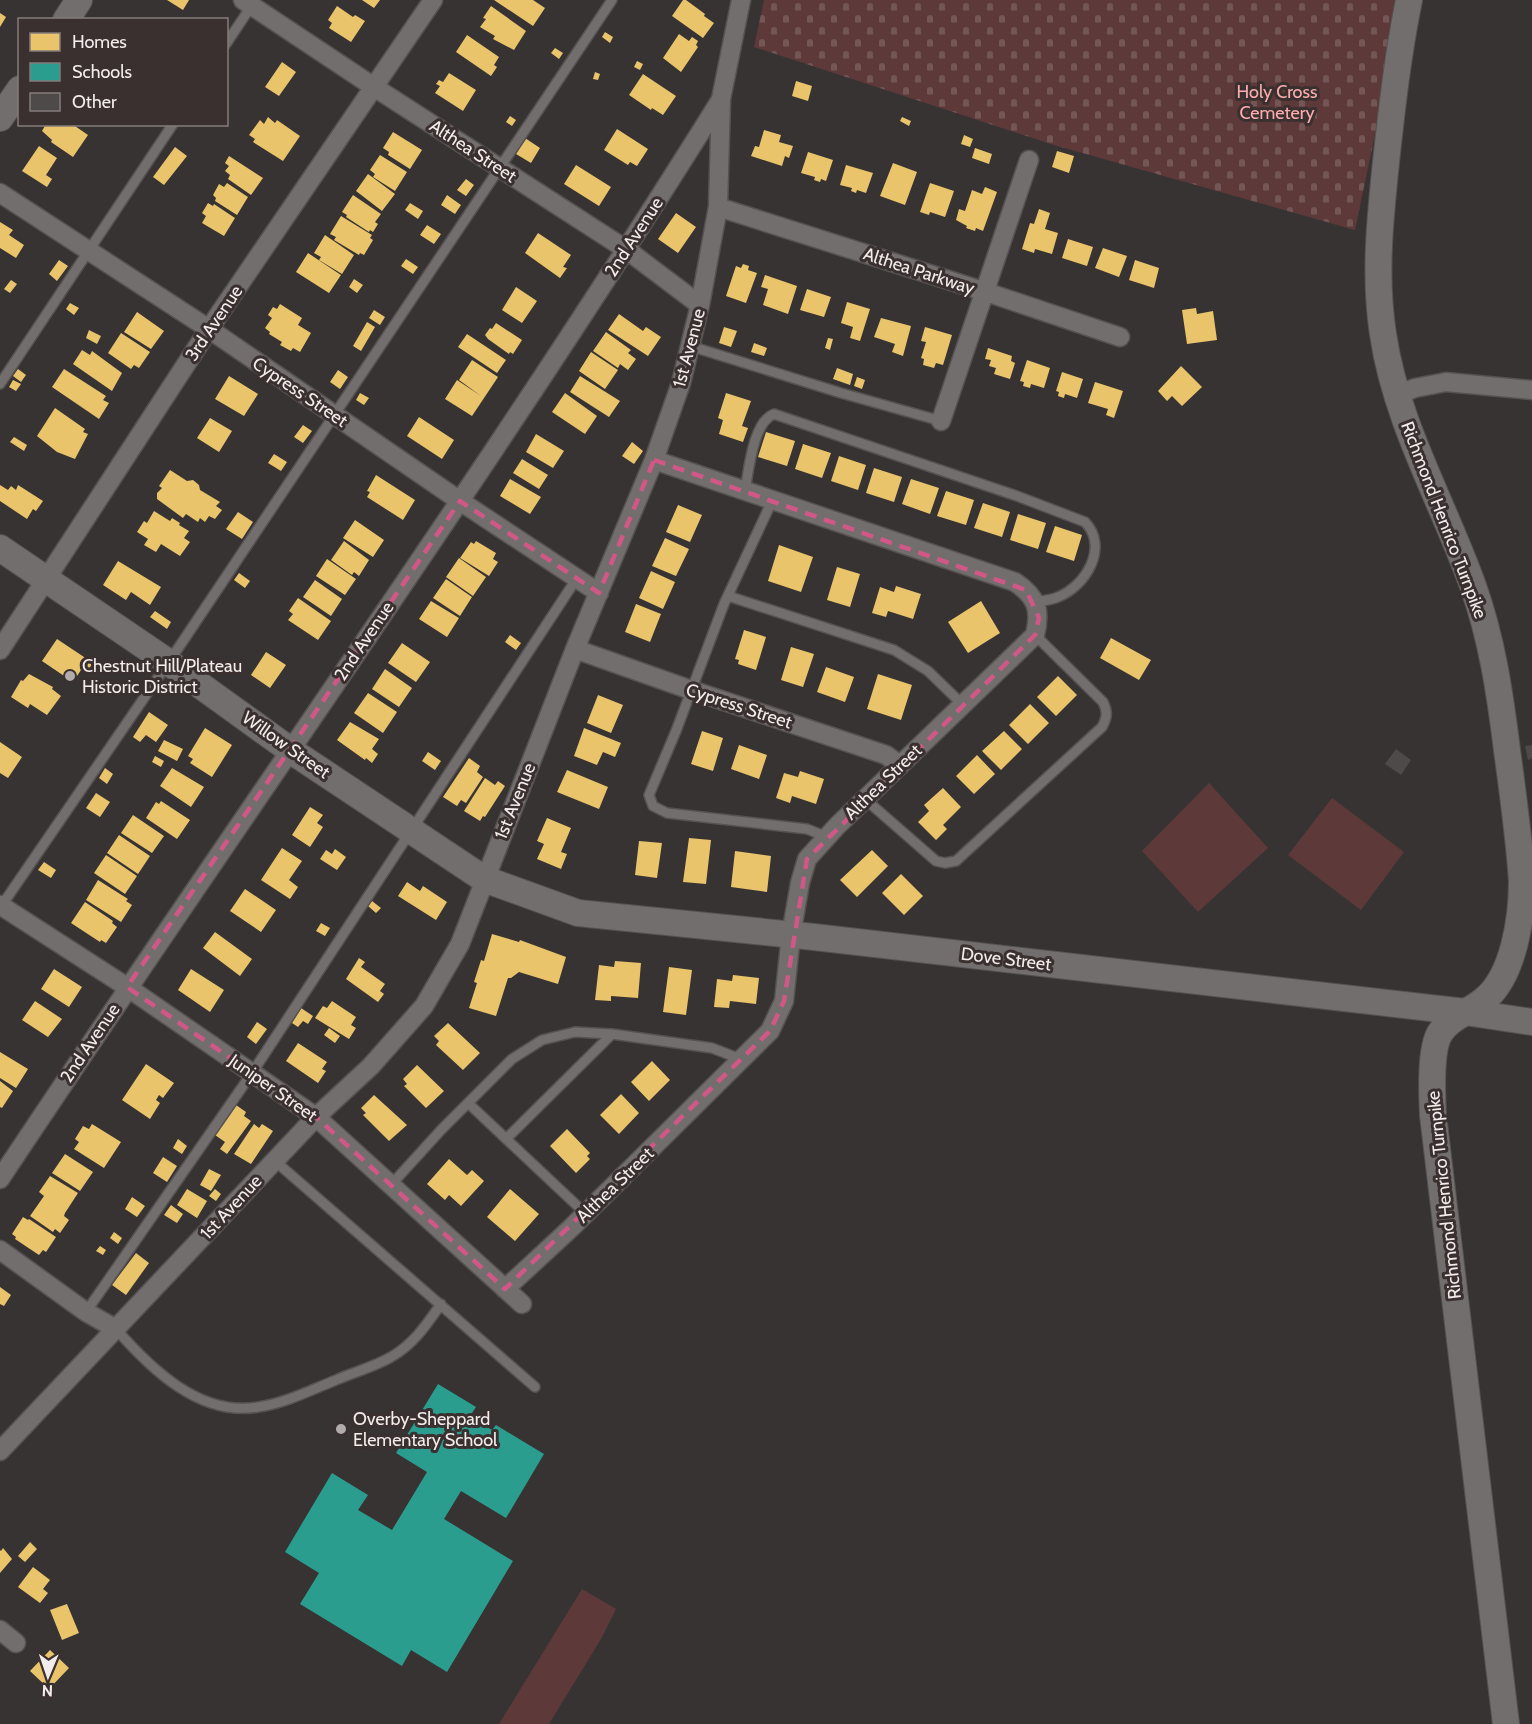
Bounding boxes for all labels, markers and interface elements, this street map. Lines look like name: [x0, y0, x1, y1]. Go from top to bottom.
legend: [18, 18, 228, 126]
text: Homes: [72, 31, 127, 53]
text: Schools: [72, 61, 132, 83]
park label: Holy Cross Cemetery: [1237, 81, 1317, 124]
text: Other: [72, 91, 117, 113]
street label: Althea Street: [425, 115, 521, 187]
street label: 2nd Avenue: [600, 193, 668, 281]
street label: Althea Parkway: [861, 243, 977, 299]
street label: 3rd Avenue: [181, 281, 247, 365]
street label: 1st Avenue: [668, 306, 710, 390]
street label: Cypress Street: [248, 352, 352, 432]
street label: Richmond Henrico Turnpike: [1396, 418, 1492, 622]
street label: 2nd Avenue: [330, 597, 398, 685]
place label: Chestnut Hill/Plateau Historic District: [82, 655, 242, 698]
marker: Chestnut Hill/Plateau Historic District: [63, 669, 77, 683]
street label: Cypress Street: [683, 679, 795, 733]
street label: Willow Street: [238, 707, 334, 783]
street label: Althea Street: [840, 740, 926, 824]
street label: 1st Avenue: [490, 760, 540, 842]
street label: Dove Street: [960, 943, 1052, 975]
street label: 2nd Avenue: [56, 999, 124, 1087]
street label: Juniper Street: [224, 1049, 321, 1127]
street label: Richmond Henrico Turnpike: [1422, 1090, 1466, 1300]
street label: Althea Street: [572, 1143, 658, 1227]
street label: 1st Avenue: [195, 1170, 267, 1244]
place label: Overby-Sheppard Elementary School: [353, 1408, 498, 1451]
marker: Overby-Sheppard Elementary School: [334, 1422, 348, 1436]
north arrow: [18, 1646, 78, 1706]
text: N: [42, 1681, 53, 1700]

